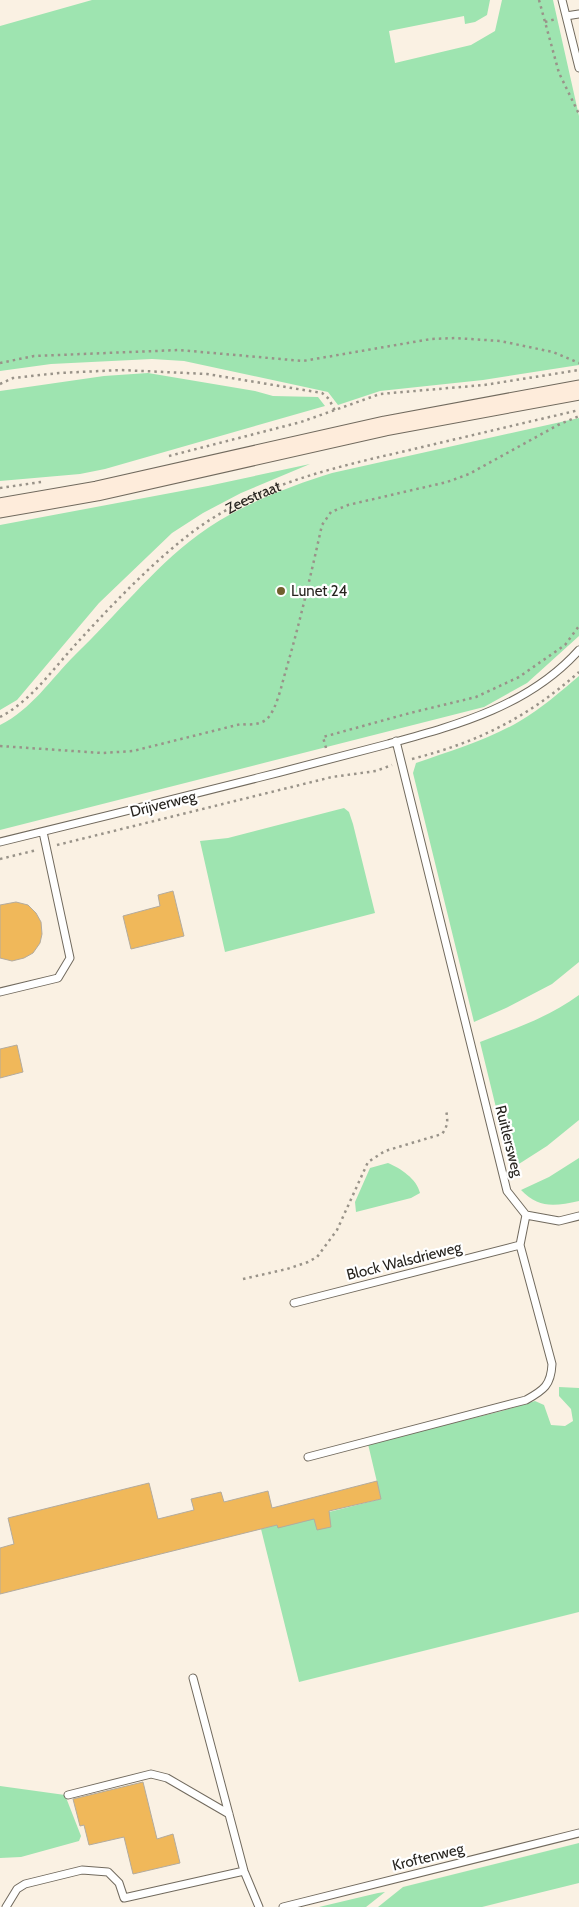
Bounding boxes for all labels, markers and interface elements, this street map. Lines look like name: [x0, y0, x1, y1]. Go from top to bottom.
street label: Zeestraat: [223, 477, 283, 518]
place label: Lunet 24: [291, 582, 348, 600]
marker: Lunet 24: [275, 585, 287, 597]
street label: Drijverweg: [128, 787, 198, 821]
street label: Ruitlersweg: [491, 1103, 527, 1179]
street label: Block Walsdrieweg: [345, 1238, 464, 1284]
street label: Kroftenweg: [390, 1839, 466, 1875]

